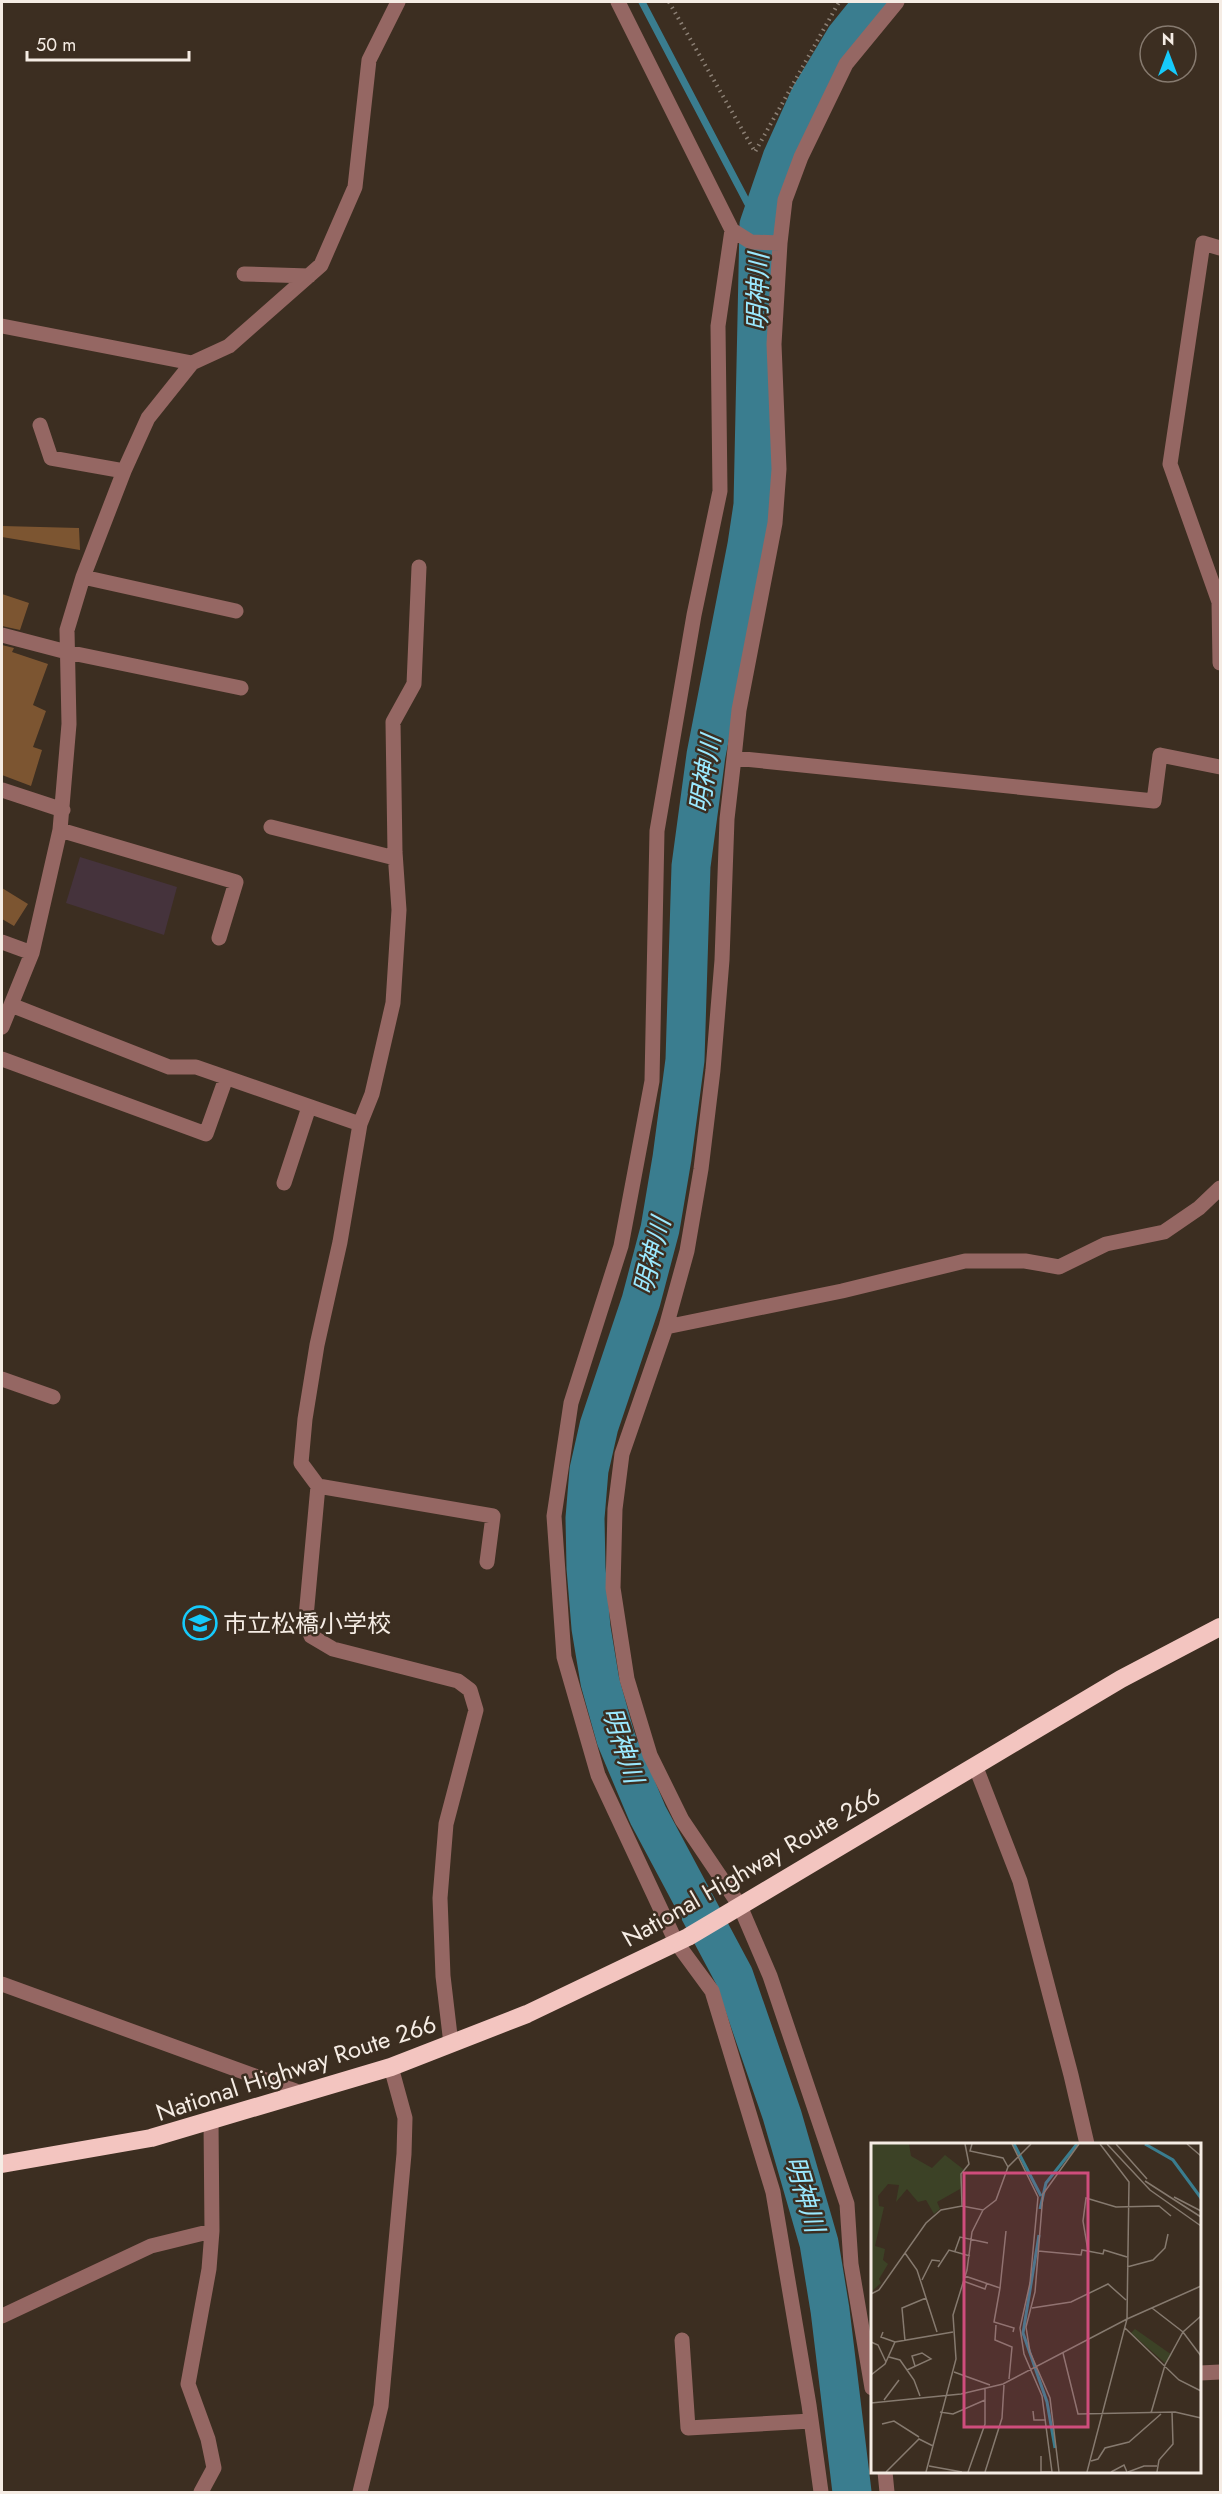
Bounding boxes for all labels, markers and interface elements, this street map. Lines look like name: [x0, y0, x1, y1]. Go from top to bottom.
scale bar: [27, 24, 189, 62]
north arrow: [1138, 24, 1198, 84]
text: N: [1162, 28, 1174, 51]
text: 50 m: [36, 32, 76, 58]
water label: 明神川: [738, 250, 778, 331]
water label: 明神川: [680, 730, 730, 815]
water label: 明神川: [624, 1211, 681, 1298]
school or university icon: 市立松橋小学校: [182, 1605, 218, 1641]
place label: 市立松橋小学校: [223, 1606, 391, 1641]
water label: 明神川: [593, 1702, 654, 1791]
street label: National Highway Route 266: [615, 1779, 887, 1955]
street label: National Highway Route 266: [151, 2006, 441, 2130]
inset map: [871, 2143, 1201, 2473]
water label: 明神川: [776, 2151, 835, 2240]

